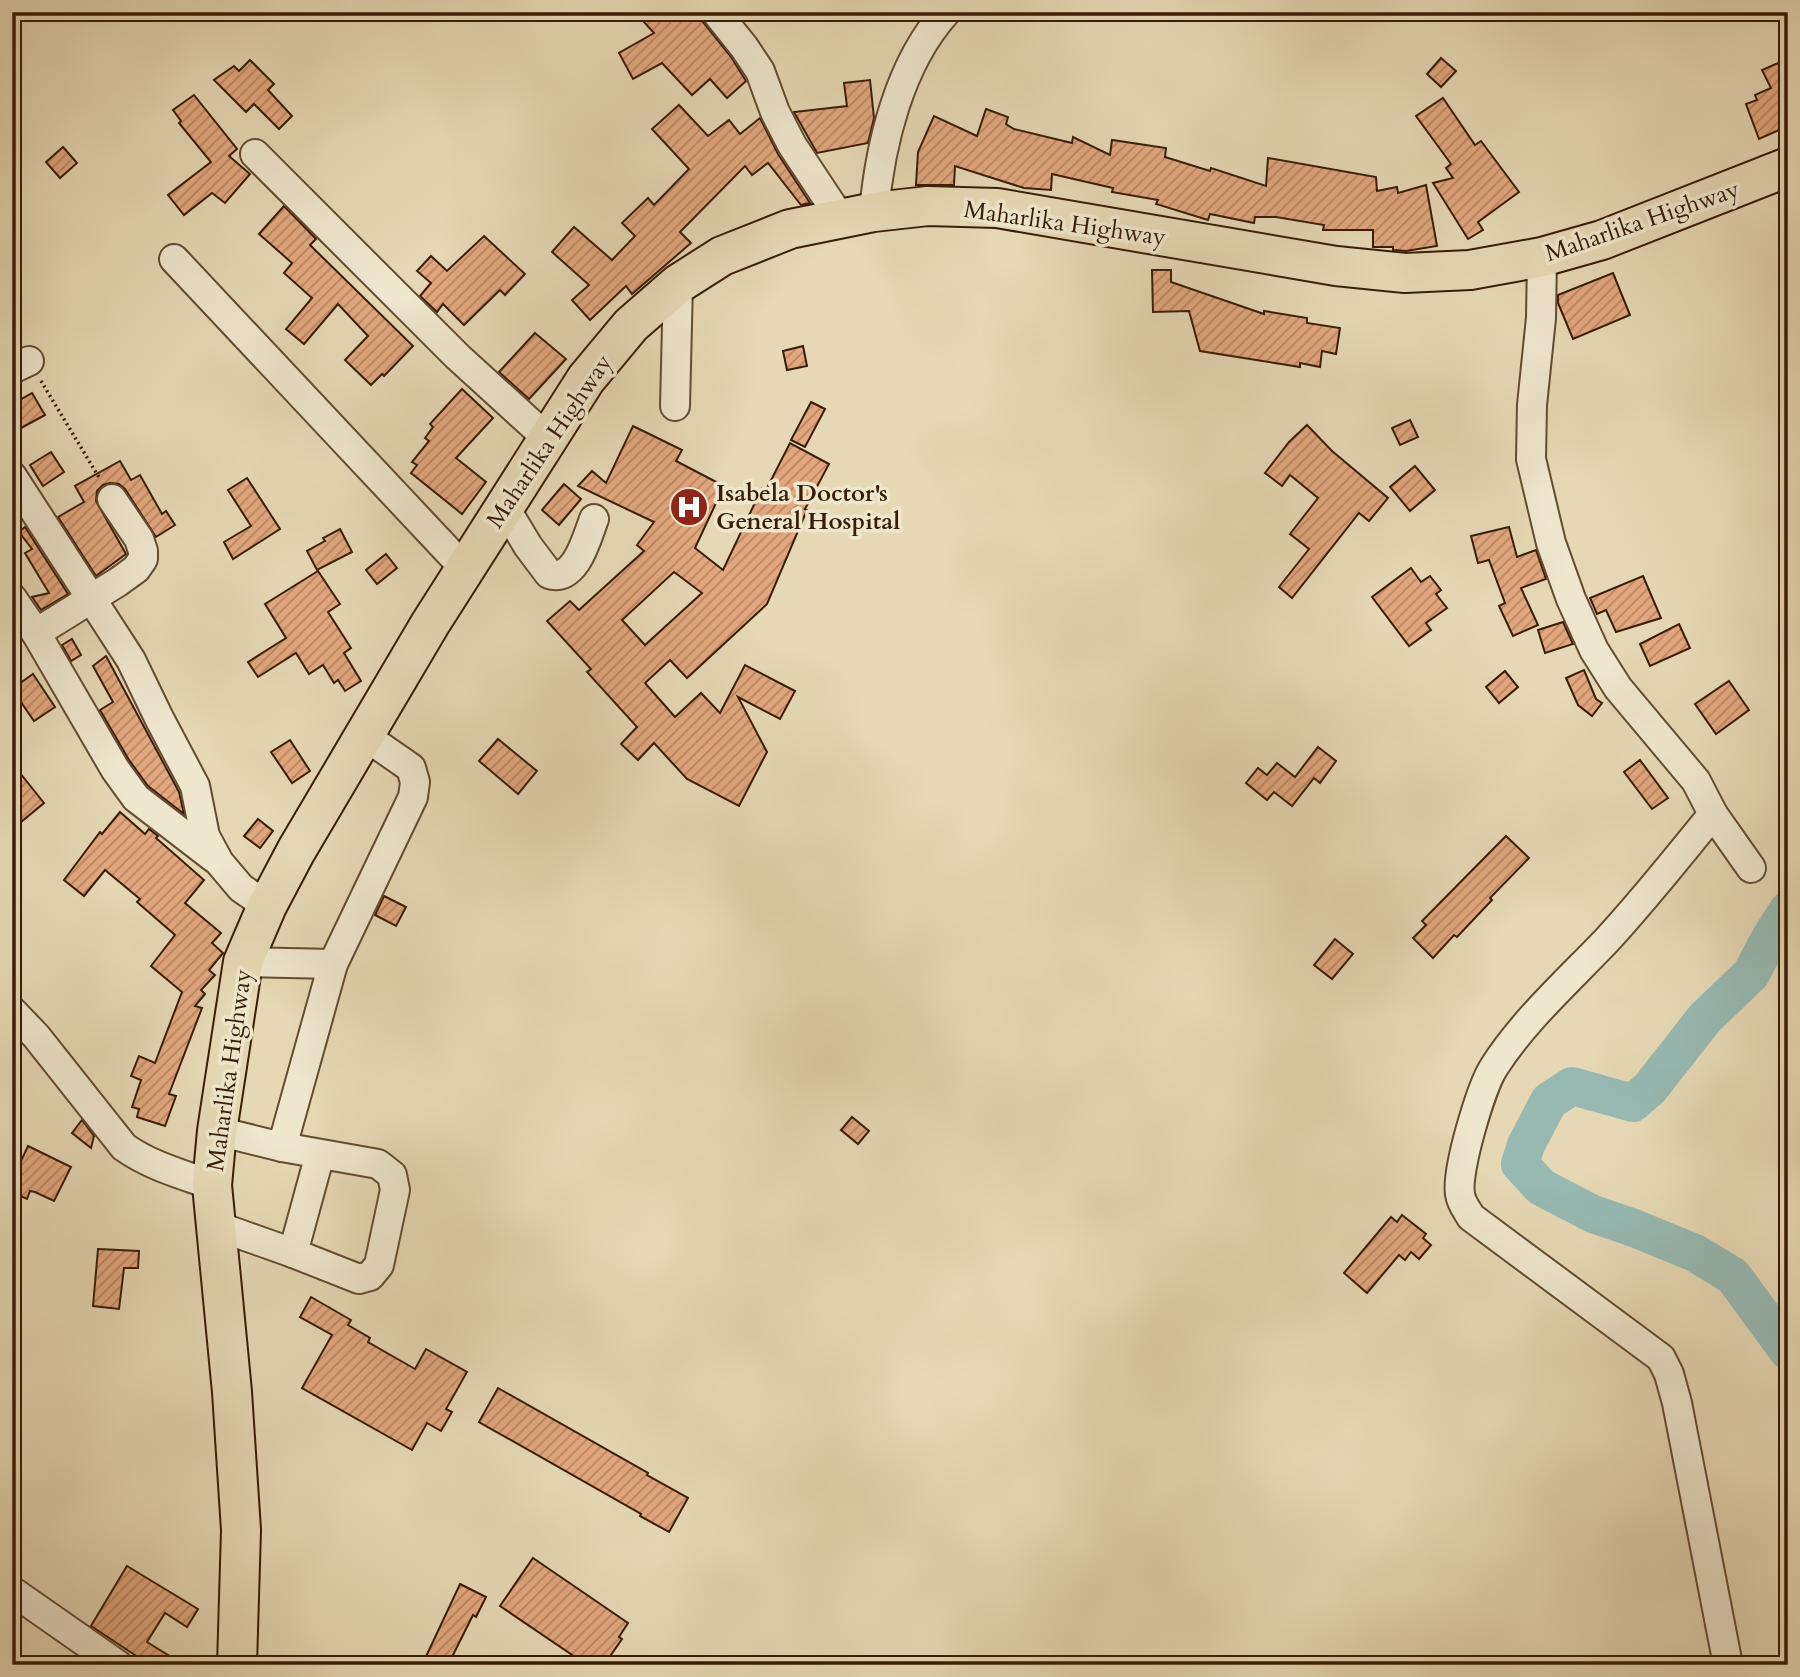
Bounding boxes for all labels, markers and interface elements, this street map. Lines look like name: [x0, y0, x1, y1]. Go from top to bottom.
street label: Maharlika Highway: [1541, 173, 1744, 270]
street label: Maharlika Highway: [962, 193, 1168, 254]
street label: Maharlika Highway: [479, 347, 620, 535]
place label: Isabela Doctor's General Hospital: [716, 477, 900, 538]
hospital icon: Isabela Doctor's General Hospital: [668, 486, 710, 528]
street label: Maharlika Highway: [199, 967, 260, 1173]

